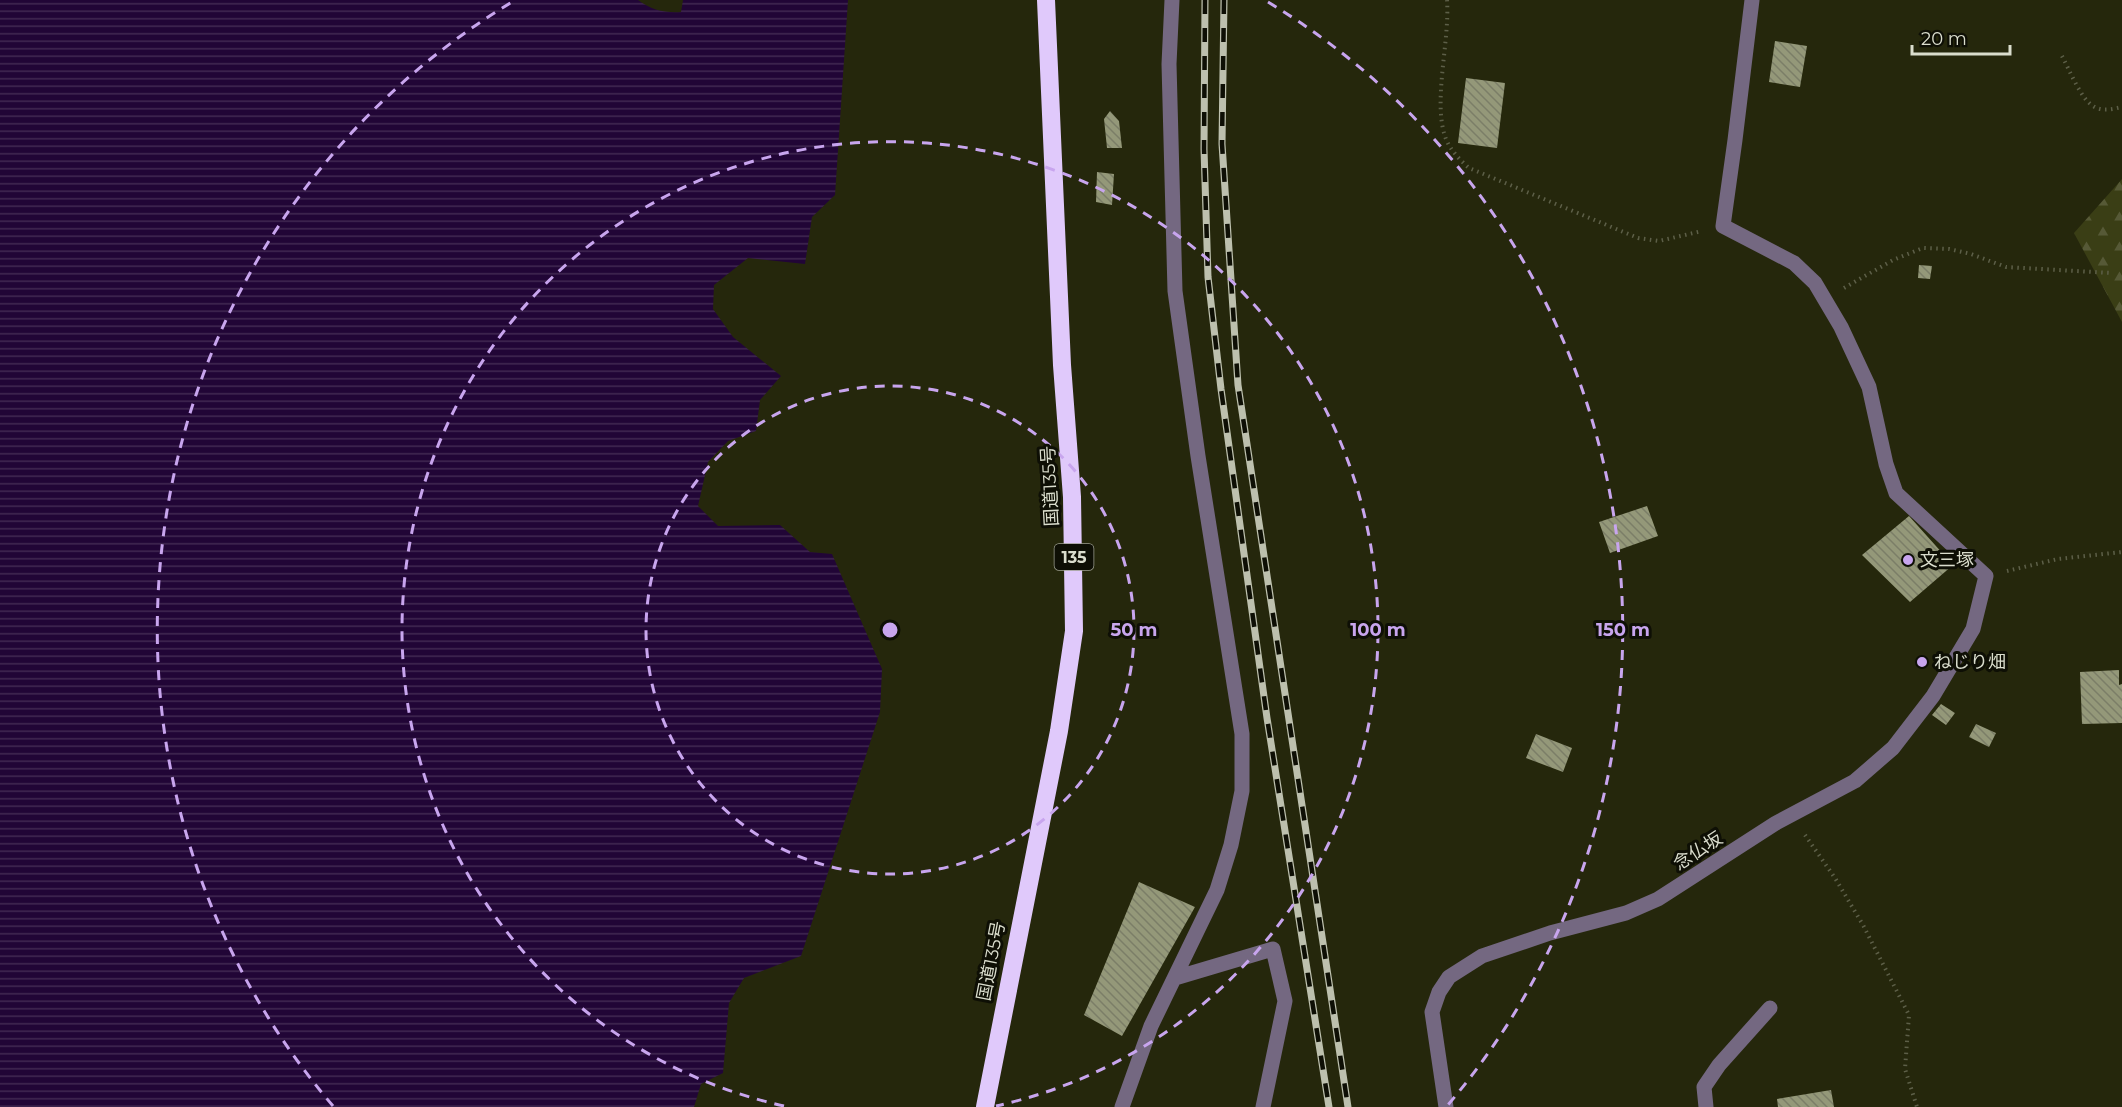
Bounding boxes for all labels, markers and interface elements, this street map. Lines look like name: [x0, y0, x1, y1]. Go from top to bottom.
scale bar: [1912, 18, 2010, 56]
text: 20 m: [1921, 28, 1967, 50]
street label: 国道135号: [1037, 445, 1063, 527]
road number: 135: [1054, 544, 1094, 570]
place label: 文三塚: [1920, 549, 1974, 571]
marker: 文三塚: [1901, 553, 1915, 567]
text: 50 m: [1111, 619, 1157, 641]
text: 100 m: [1350, 619, 1406, 641]
text: 150 m: [1596, 619, 1650, 641]
centre of rings: [880, 620, 900, 640]
place label: ねじり畑: [1934, 651, 2006, 673]
marker: ねじり畑: [1915, 655, 1929, 669]
street label: 念仏坂: [1669, 827, 1727, 875]
street label: 国道135号: [973, 919, 1009, 1003]

